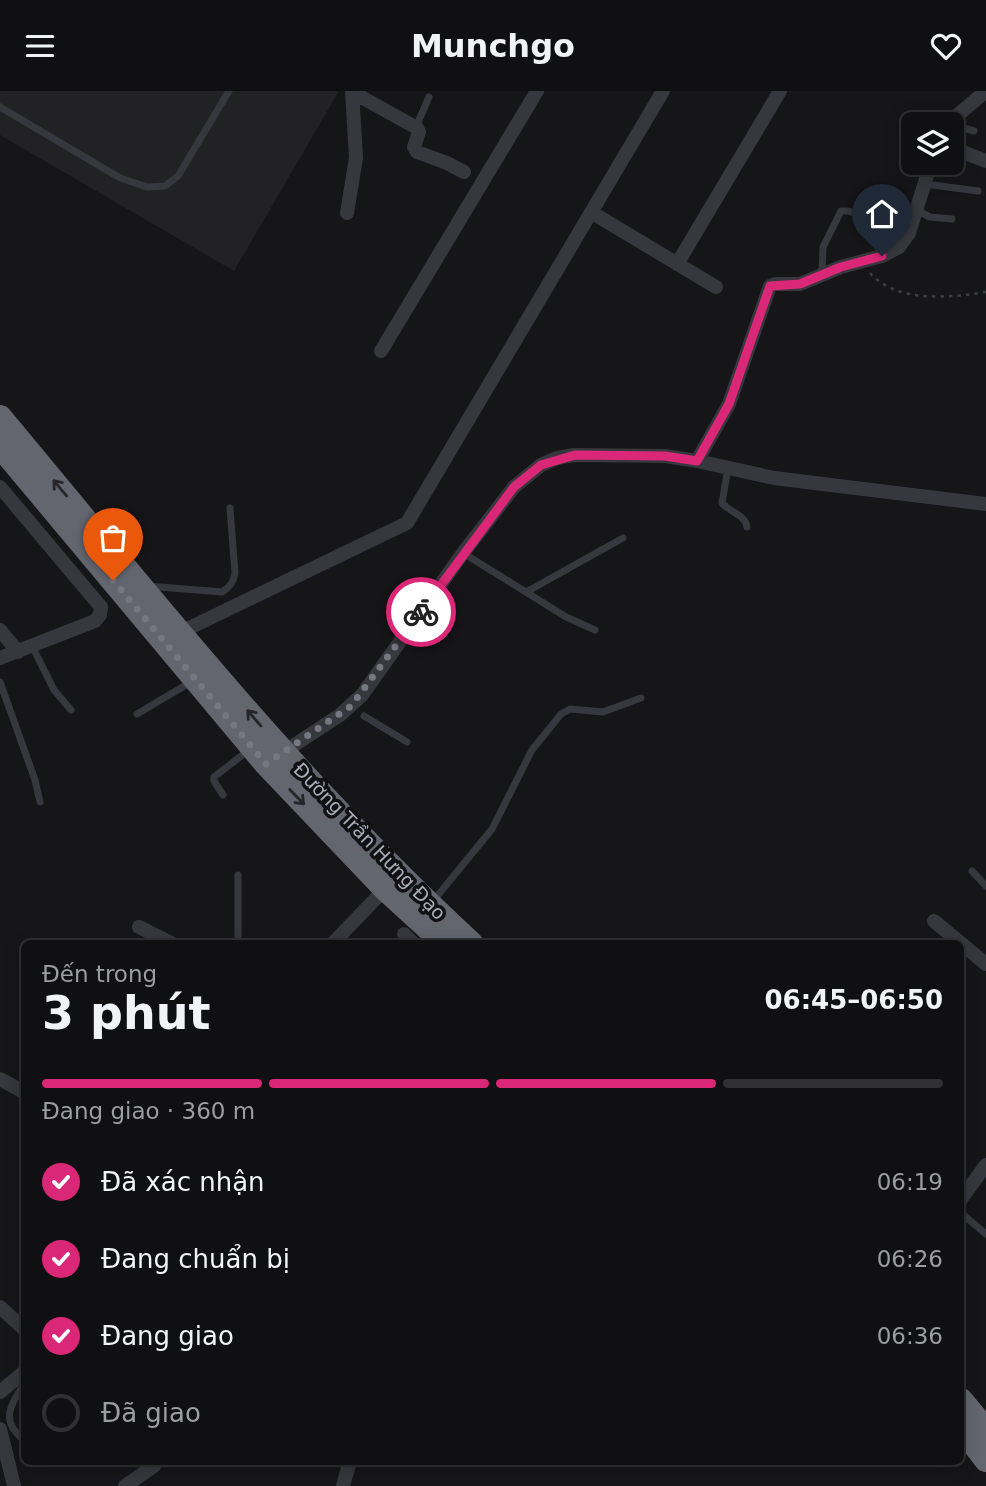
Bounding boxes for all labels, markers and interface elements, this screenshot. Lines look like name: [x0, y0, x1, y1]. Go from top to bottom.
icon: menu: [21, 27, 59, 65]
text: Munchgo: [411, 27, 575, 65]
icon: heart: [927, 27, 965, 65]
map controls: [901, 112, 964, 175]
button: layers: [901, 112, 964, 175]
pin: [852, 184, 912, 256]
icon: home: [863, 195, 901, 233]
one-way arrow: [52, 480, 67, 498]
pin: [83, 508, 143, 580]
icon: bag: [94, 519, 132, 557]
courier: [386, 577, 456, 647]
icon: bike: [402, 593, 440, 631]
one-way arrow: [246, 709, 262, 727]
street label: Đường Trần Hưng Đạo: [289, 758, 451, 924]
one-way arrow: [289, 788, 306, 805]
text: Đến trong: [42, 961, 157, 987]
text: 06:45–06:50: [764, 985, 943, 1015]
text: 3 phút: [42, 986, 210, 1040]
text: Đang giao · 360 m: [42, 1098, 255, 1124]
icon: check: [42, 1163, 80, 1201]
text: Đã xác nhận: [101, 1167, 265, 1197]
text: 06:19: [877, 1169, 943, 1195]
icon: check: [42, 1240, 80, 1278]
text: Đang chuẩn bị: [101, 1244, 290, 1274]
text: 06:26: [877, 1246, 943, 1272]
icon: check: [42, 1317, 80, 1355]
text: Đang giao: [101, 1321, 234, 1351]
text: 06:36: [877, 1323, 943, 1349]
text: Đã giao: [101, 1398, 201, 1428]

